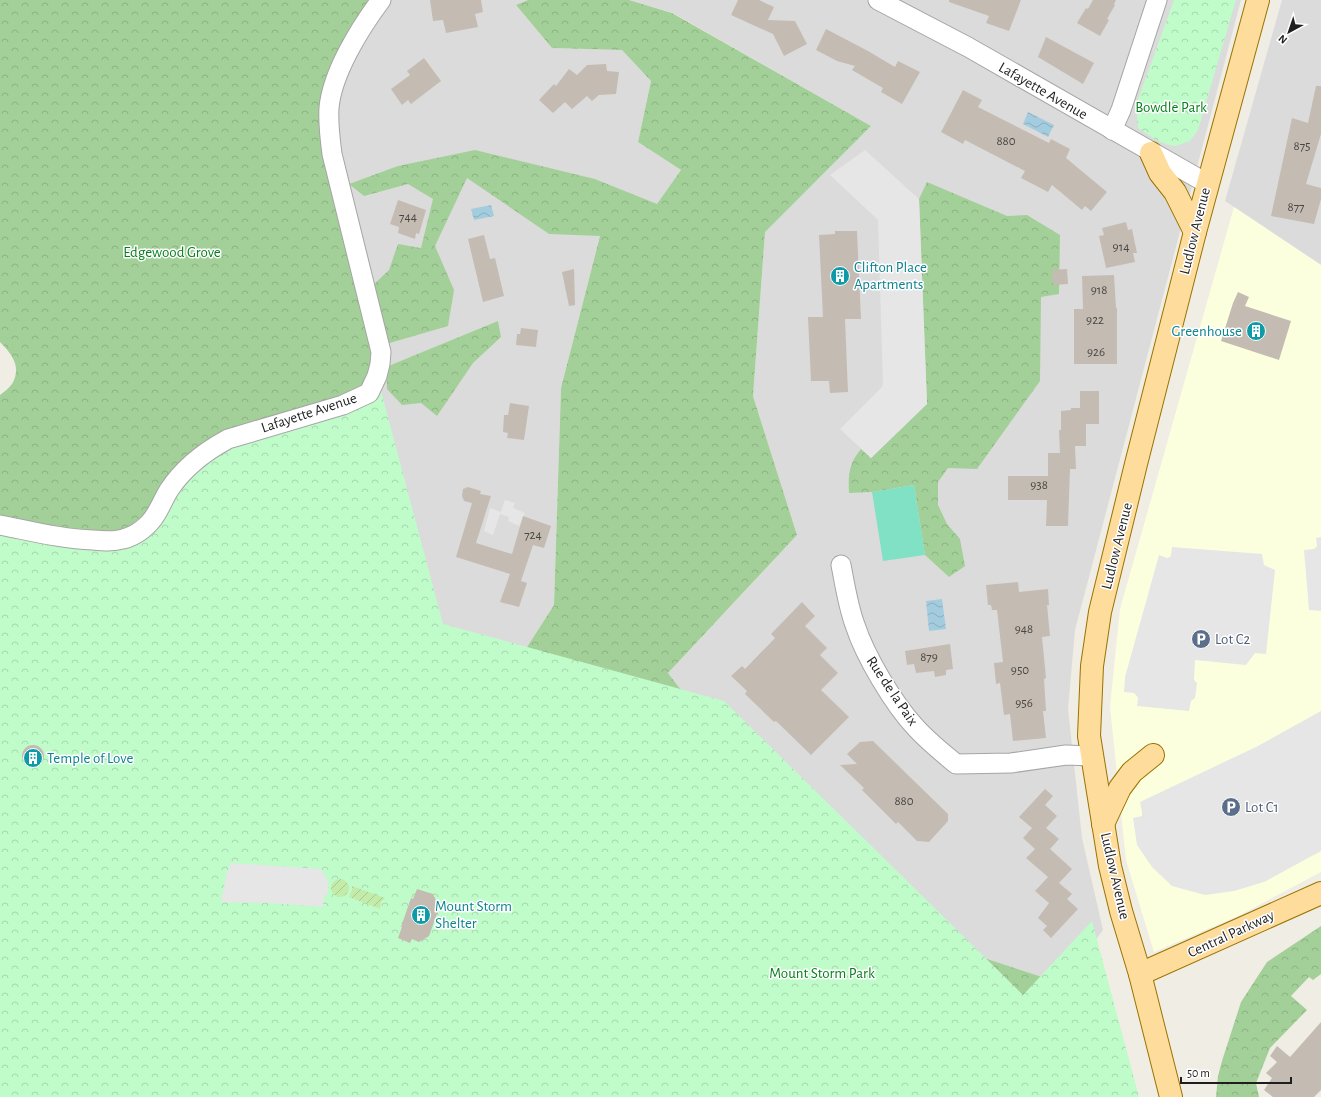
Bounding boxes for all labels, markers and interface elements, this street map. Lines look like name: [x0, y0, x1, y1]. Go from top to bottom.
north arrow: [1269, 12, 1309, 52]
text: N: [1276, 33, 1289, 46]
street label: Lafayette Avenue: [996, 60, 1090, 122]
park label: Bowdle Park: [1135, 100, 1207, 115]
house number: 880: [996, 135, 1016, 148]
house number: 875: [1293, 140, 1311, 153]
street label: Ludlow Avenue: [1177, 186, 1213, 276]
house number: 877: [1287, 201, 1305, 214]
house number: 744: [399, 211, 417, 224]
house number: 914: [1113, 241, 1129, 254]
park label: Edgewood Grove: [123, 245, 221, 260]
place label: Clifton Place Apartments: [854, 260, 927, 292]
building icon: Clifton Place Apartments: [829, 265, 851, 287]
house number: 918: [1091, 284, 1107, 297]
house number: 922: [1086, 314, 1104, 327]
building icon: Greenhouse: [1245, 320, 1267, 342]
place label: Greenhouse: [1172, 324, 1242, 339]
house number: 926: [1087, 346, 1105, 359]
street label: Lafayette Avenue: [259, 390, 359, 436]
house number: 938: [1030, 479, 1048, 492]
street label: Ludlow Avenue: [1099, 501, 1135, 591]
house number: 724: [524, 529, 542, 542]
house number: 948: [1015, 623, 1033, 636]
parking icon: Lot C2: [1190, 628, 1212, 650]
place label: Lot C2: [1215, 632, 1250, 647]
house number: 879: [920, 651, 938, 664]
street label: Rue de la Paix: [863, 654, 921, 729]
house number: 950: [1011, 664, 1029, 677]
house number: 956: [1015, 697, 1033, 710]
building icon: Temple of Love: [22, 747, 44, 769]
place label: Temple of Love: [47, 751, 133, 766]
house number: 880: [894, 795, 914, 808]
parking icon: Lot C1: [1220, 796, 1242, 818]
place label: Lot C1: [1245, 800, 1279, 815]
street label: Ludlow Avenue: [1098, 831, 1132, 921]
place label: Mount Storm Shelter: [435, 899, 512, 931]
building icon: Mount Storm Shelter: [410, 904, 432, 926]
street label: Central Parkway: [1185, 907, 1277, 961]
park label: Mount Storm Park: [769, 966, 875, 981]
scale bar: [1181, 1059, 1291, 1085]
text: 50 m: [1187, 1067, 1210, 1079]

